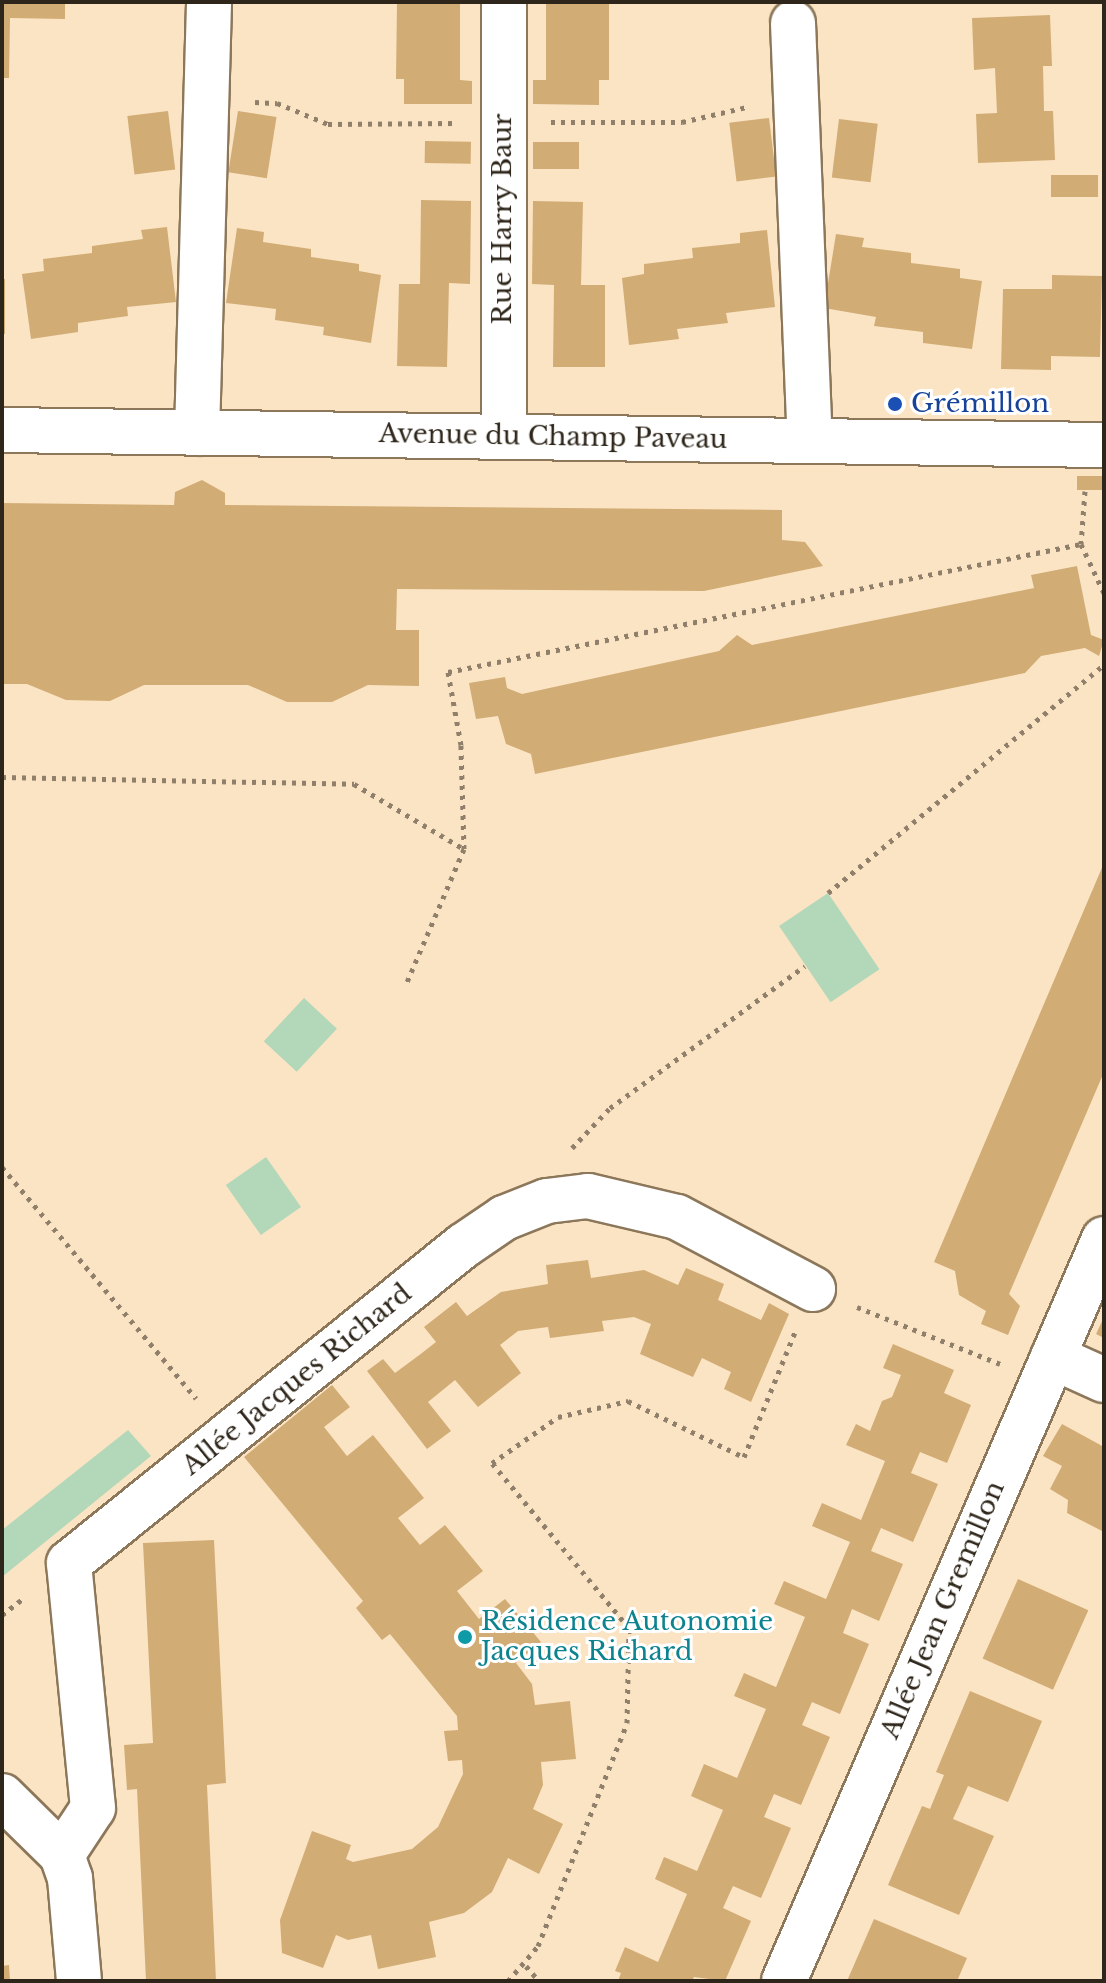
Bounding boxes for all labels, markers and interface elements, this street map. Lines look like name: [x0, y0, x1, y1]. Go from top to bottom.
street label: Rue Harry Baur: [487, 113, 519, 325]
place label: Grémillon: [911, 388, 1049, 420]
marker: Grémillon: [886, 395, 904, 413]
street label: Avenue du Champ Paveau: [379, 418, 727, 456]
street label: Allée Jacques Richard: [176, 1278, 418, 1482]
street label: Allée Jean Gremillon: [875, 1477, 1011, 1743]
place label: Résidence Autonomie Jacques Richard: [481, 1606, 774, 1668]
marker: Résidence Autonomie Jacques Richard: [456, 1628, 474, 1646]

